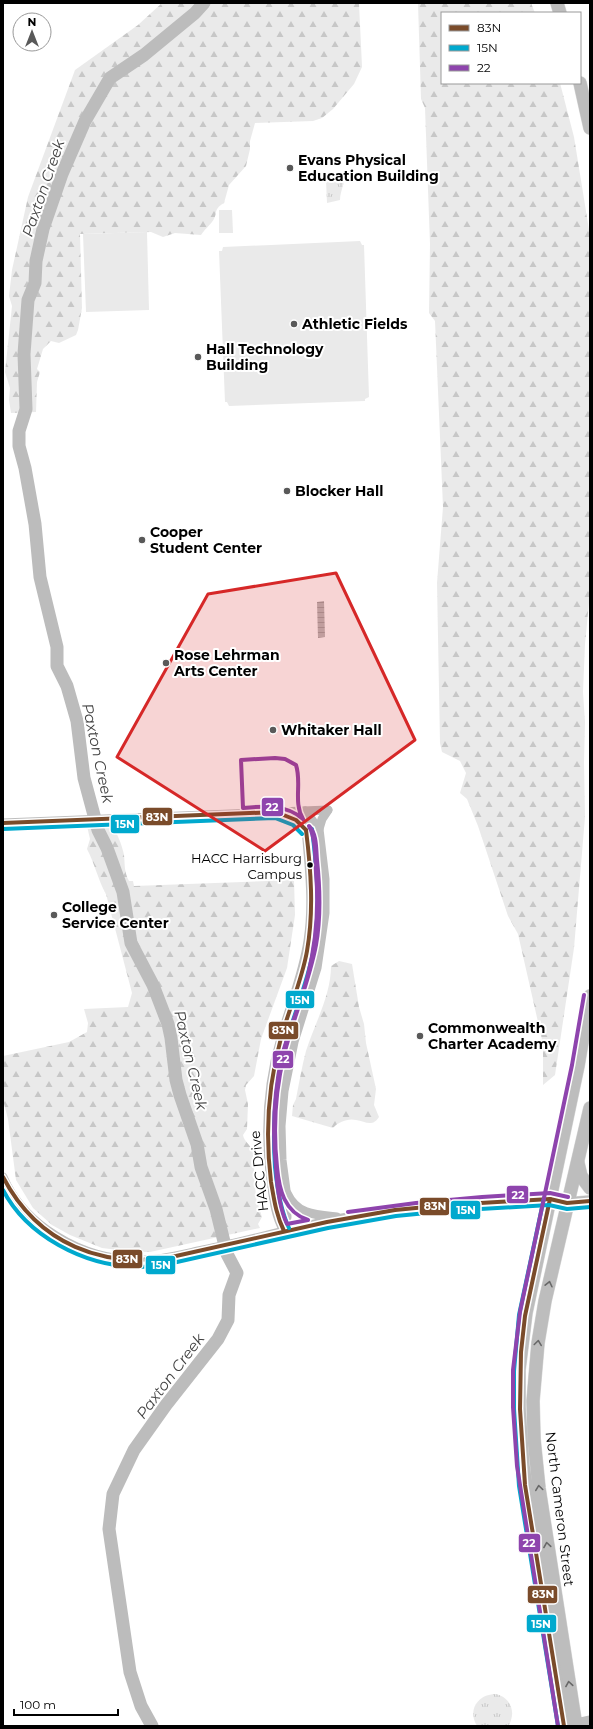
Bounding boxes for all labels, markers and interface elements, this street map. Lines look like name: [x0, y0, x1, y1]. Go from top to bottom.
north arrow: [12, 12, 52, 52]
legend: [441, 12, 581, 84]
text: N: [28, 15, 36, 29]
text: 83N: [477, 20, 501, 35]
text: 15N: [477, 40, 498, 55]
text: 22: [477, 60, 491, 75]
water label: Paxton Creek: [17, 136, 69, 239]
place label: Evans Physical Education Building: [298, 151, 439, 185]
marker: Evans Physical Education Building: [285, 163, 295, 173]
place label: Athletic Fields: [301, 315, 408, 333]
marker: Athletic Fields: [289, 319, 299, 329]
place label: Hall Technology Building: [206, 340, 324, 374]
marker: Hall Technology Building: [193, 352, 203, 362]
place label: Blocker Hall: [295, 482, 383, 500]
marker: Blocker Hall: [282, 486, 292, 496]
place label: Cooper Student Center: [150, 523, 262, 557]
marker: Cooper Student Center: [137, 535, 147, 545]
place label: Rose Lehrman Arts Center: [173, 646, 280, 680]
marker: Rose Lehrman Arts Center: [161, 658, 171, 668]
water label: Paxton Creek: [78, 701, 118, 806]
place label: Whitaker Hall: [281, 721, 382, 739]
marker: Whitaker Hall: [268, 725, 278, 735]
line badge: 22: [261, 797, 284, 817]
text: 22: [266, 800, 279, 814]
line badge: 83N: [142, 807, 173, 826]
text: 83N: [146, 810, 168, 824]
line badge: 15N: [110, 814, 140, 834]
text: 15N: [115, 817, 135, 831]
place label: HACC Harrisburg Campus: [191, 850, 302, 882]
marker: HACC Harrisburg Campus: [305, 860, 315, 870]
place label: College Service Center: [62, 898, 169, 932]
marker: College Service Center: [49, 910, 59, 920]
line badge: 15N: [285, 990, 315, 1009]
text: 15N: [290, 993, 310, 1007]
water label: Paxton Creek: [170, 1008, 212, 1113]
place label: Commonwealth Charter Academy: [428, 1019, 557, 1053]
line badge: 83N: [268, 1021, 299, 1040]
text: 83N: [272, 1023, 294, 1037]
marker: Commonwealth Charter Academy: [415, 1031, 425, 1041]
line badge: 22: [272, 1050, 294, 1069]
text: 22: [277, 1052, 290, 1066]
street label: HACC Drive: [246, 1130, 272, 1212]
line badge: 22: [506, 1185, 529, 1204]
text: 22: [512, 1188, 525, 1202]
line badge: 83N: [419, 1197, 450, 1216]
text: 83N: [424, 1199, 446, 1213]
line badge: 15N: [450, 1200, 481, 1220]
text: 15N: [456, 1203, 476, 1217]
line badge: 83N: [112, 1249, 143, 1269]
text: 83N: [116, 1252, 138, 1266]
line badge: 15N: [145, 1255, 176, 1275]
text: 15N: [151, 1258, 171, 1272]
one-way arrow: [544, 1281, 552, 1287]
water label: Paxton Creek: [132, 1329, 209, 1422]
one-way arrow: [533, 1340, 542, 1346]
street label: North Cameron Street: [542, 1431, 578, 1588]
one-way arrow: [535, 1485, 544, 1491]
line badge: 22: [518, 1533, 541, 1553]
text: 22: [523, 1536, 536, 1550]
one-way arrow: [543, 1542, 552, 1548]
line badge: 83N: [527, 1585, 558, 1604]
text: 83N: [532, 1587, 554, 1601]
line badge: 15N: [526, 1614, 557, 1633]
text: 15N: [531, 1617, 551, 1631]
one-way arrow: [566, 1681, 574, 1687]
scale bar: [14, 1691, 118, 1717]
text: 100 m: [20, 1697, 56, 1712]

